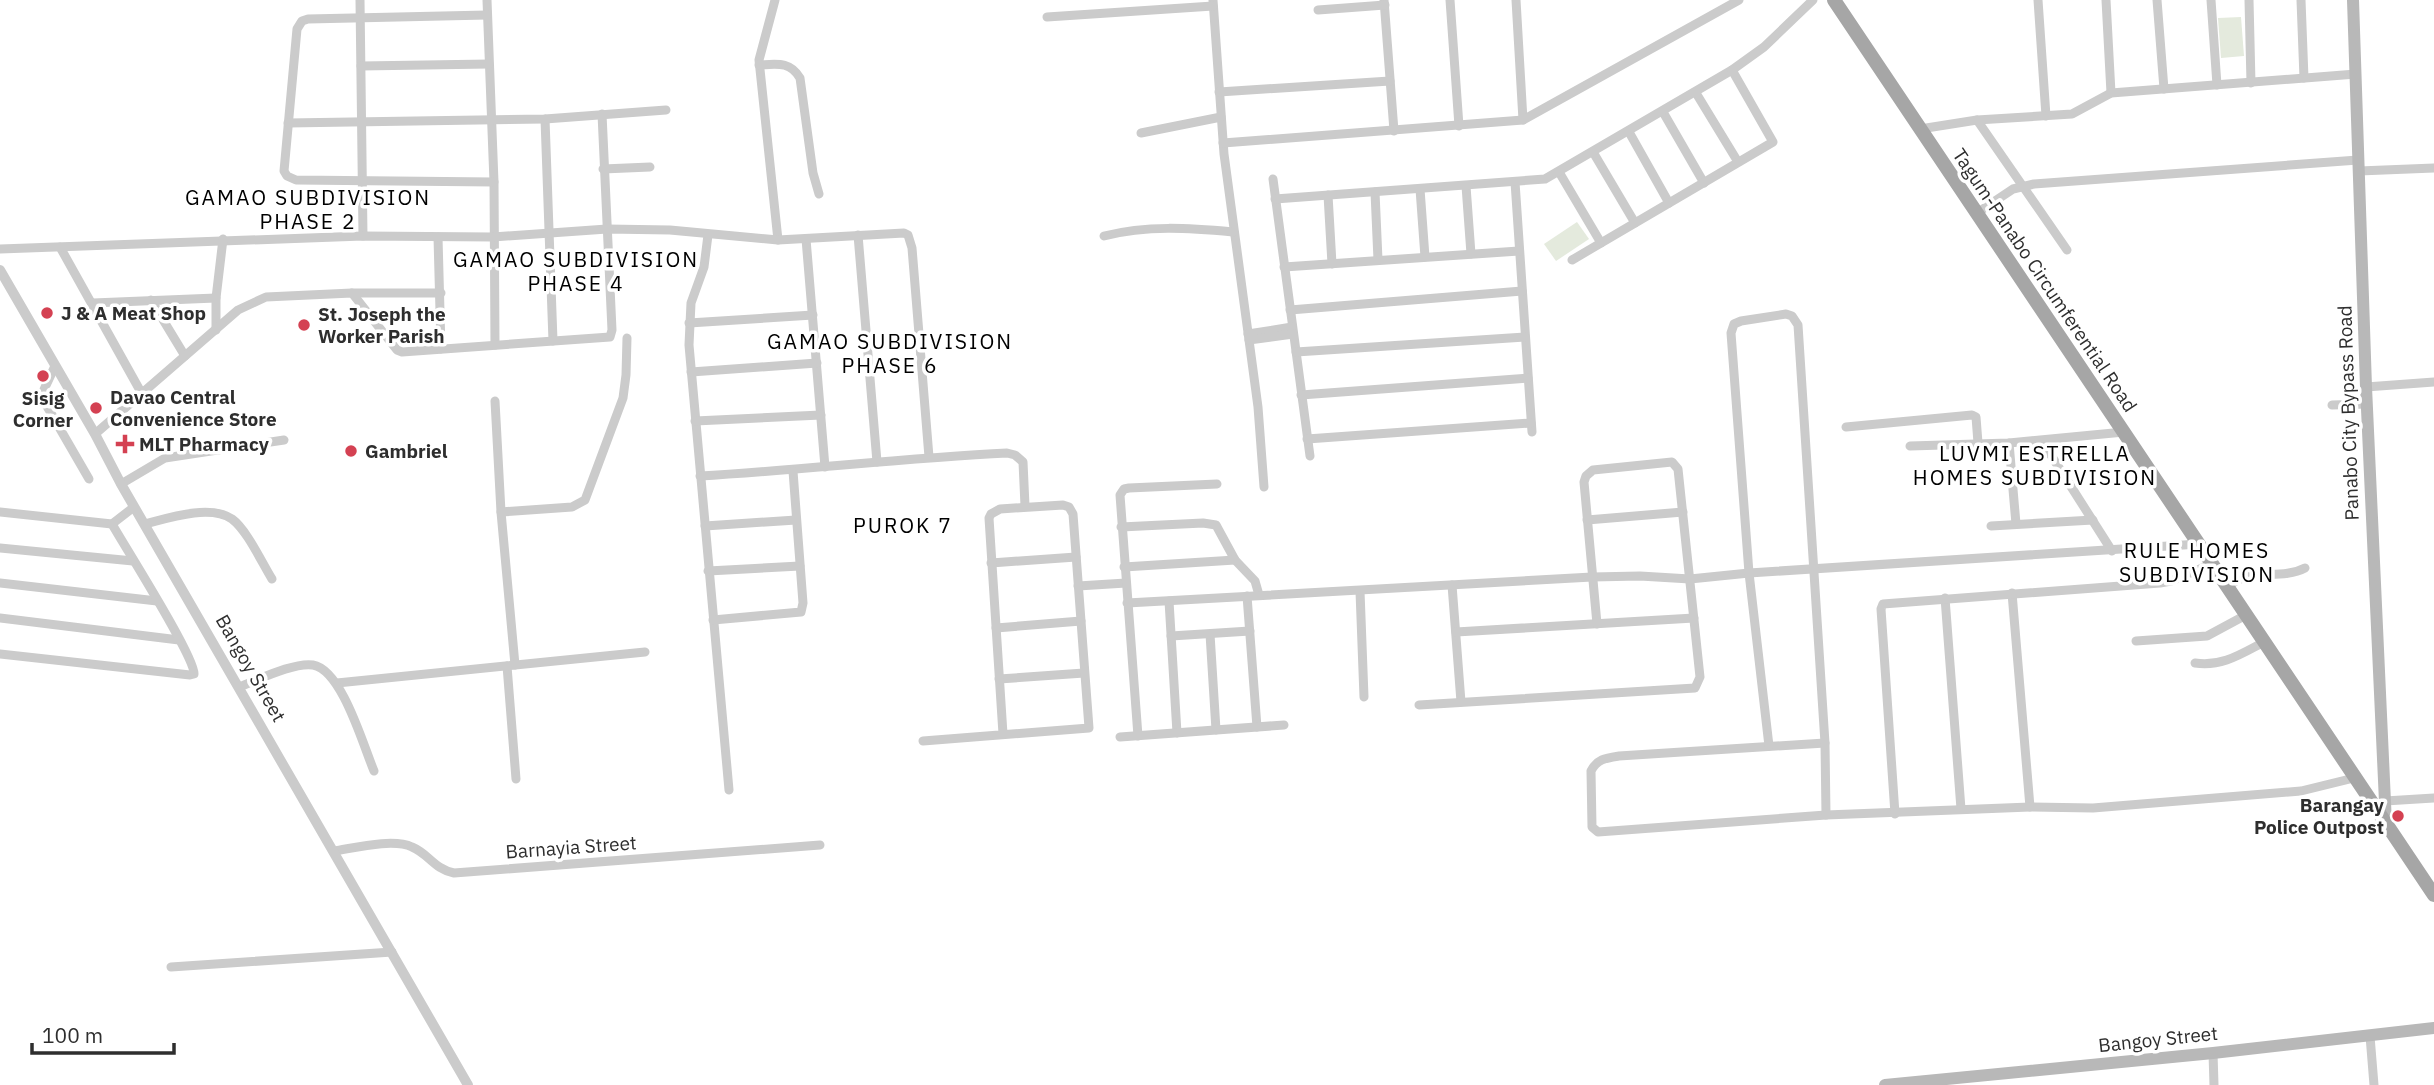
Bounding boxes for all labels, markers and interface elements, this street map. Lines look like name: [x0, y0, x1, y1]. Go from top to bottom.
street label: Tagum-Panabo Circumferential Road: [1948, 144, 2142, 416]
district label: GAMAO SUBDIVISION PHASE 2: [185, 183, 431, 235]
district label: GAMAO SUBDIVISION PHASE 4: [453, 245, 699, 297]
place label: J & A Meat Shop: [61, 301, 206, 325]
place label: St. Joseph the Worker Parish: [318, 302, 446, 348]
marker: J & A Meat Shop: [39, 305, 55, 321]
street label: Panabo City Bypass Road: [2332, 305, 2364, 521]
marker: St. Joseph the Worker Parish: [296, 317, 312, 333]
district label: GAMAO SUBDIVISION PHASE 6: [767, 327, 1013, 379]
marker: Sisig Corner: [35, 368, 51, 384]
place label: Davao Central Convenience Store: [110, 385, 277, 431]
place label: Sisig Corner: [13, 386, 74, 432]
marker: Davao Central Convenience Store: [88, 400, 104, 416]
place label: MLT Pharmacy: [139, 432, 270, 456]
marker: MLT Pharmacy: [117, 436, 133, 452]
place label: Gambriel: [365, 439, 448, 463]
district label: LUVMI ESTRELLA HOMES SUBDIVISION: [1913, 439, 2157, 491]
marker: Gambriel: [343, 443, 359, 459]
district label: PUROK 7: [853, 511, 953, 539]
district label: RULE HOMES SUBDIVISION: [2119, 536, 2275, 588]
street label: Bangoy Street: [211, 610, 291, 726]
place label: Barangay Police Outpost: [2254, 793, 2385, 839]
marker: Barangay Police Outpost: [2390, 808, 2406, 824]
street label: Barnayia Street: [505, 830, 637, 864]
scale bar: [32, 1012, 173, 1056]
text: 100 m: [42, 1021, 103, 1049]
street label: Bangoy Street: [2097, 1021, 2219, 1057]

